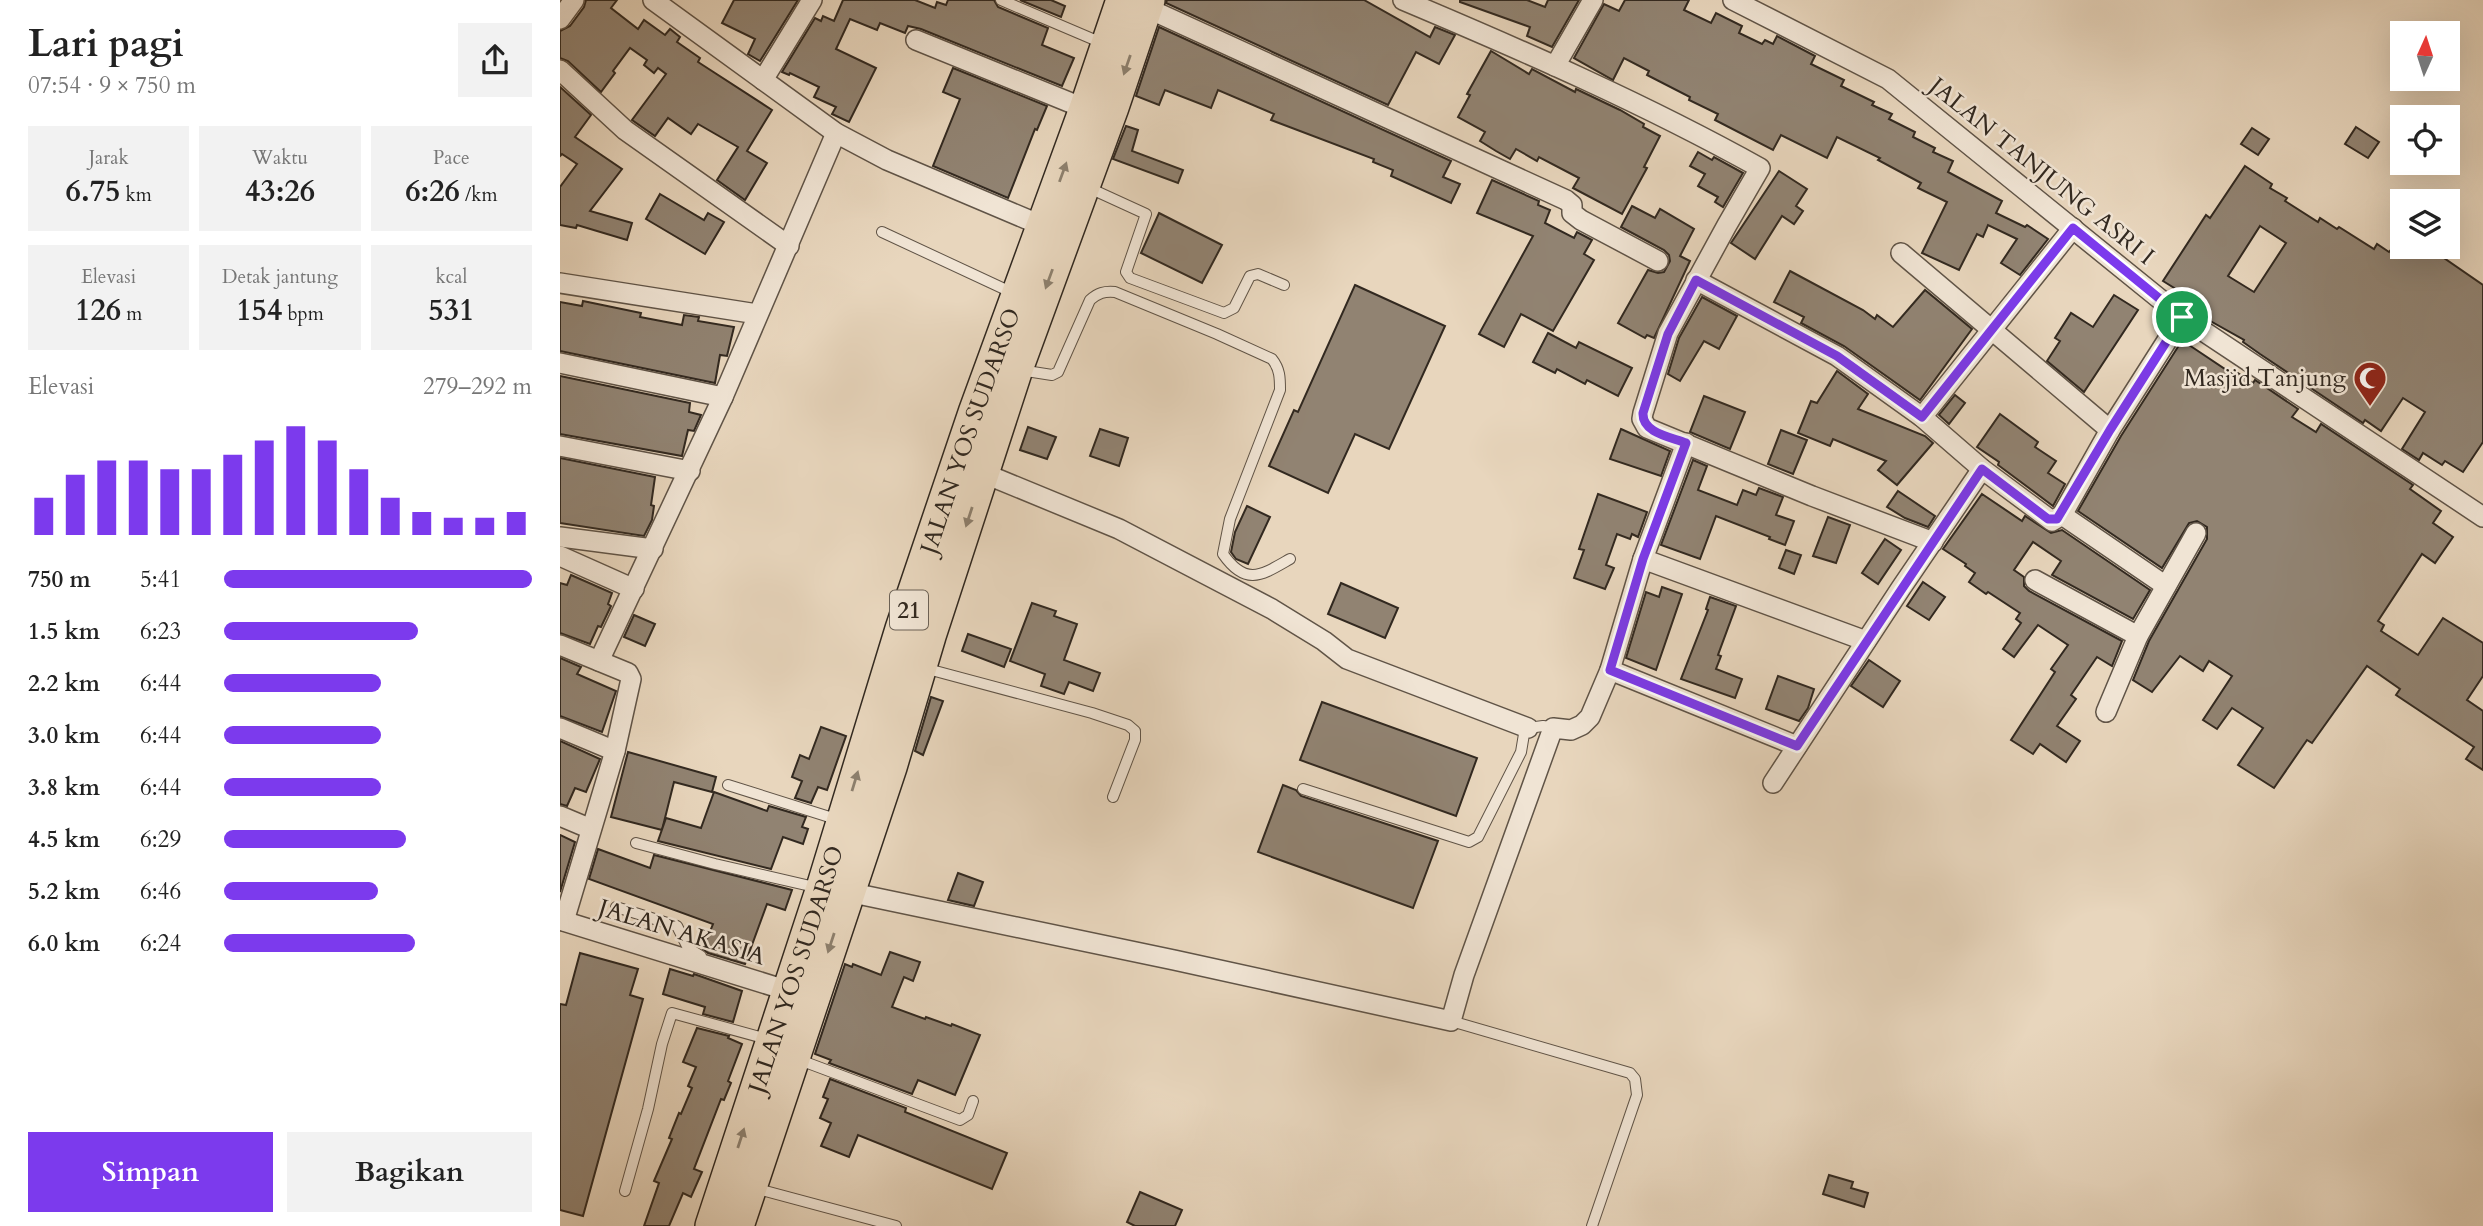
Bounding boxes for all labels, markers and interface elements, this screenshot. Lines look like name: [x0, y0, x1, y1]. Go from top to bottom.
text: Lari pagi: [28, 18, 184, 70]
north arrow: [2390, 21, 2460, 91]
map controls: [2390, 21, 2460, 259]
button: share: [458, 23, 532, 97]
one-way arrow: [1121, 54, 1132, 75]
street label: JALAN TANJUNG ASRI I: [1920, 68, 2161, 273]
text: 07:54 · 9 × 750 m: [28, 70, 196, 101]
button: locate: [2390, 105, 2460, 175]
text: Jarak: [89, 145, 129, 171]
text: Waktu: [252, 145, 308, 171]
text: Pace: [433, 145, 470, 171]
one-way arrow: [1058, 162, 1069, 183]
text: 6.75: [66, 171, 120, 212]
text: 43:26: [245, 171, 315, 212]
text: 6:26: [405, 171, 460, 212]
text: km: [120, 182, 152, 208]
text: /km: [460, 182, 497, 208]
button: layers: [2390, 189, 2460, 259]
text: Elevasi: [81, 264, 136, 290]
text: Detak jantung: [222, 264, 338, 290]
text: kcal: [435, 264, 467, 290]
one-way arrow: [1044, 268, 1055, 289]
pin: [2152, 287, 2212, 347]
text: 126: [75, 290, 121, 331]
text: 154: [236, 290, 282, 331]
text: 531: [428, 290, 474, 331]
icon: arrive: [2163, 298, 2201, 336]
text: m: [121, 301, 142, 327]
text: bpm: [282, 301, 324, 327]
street label: JALAN YOS SUDARSO: [912, 304, 1029, 561]
mosque icon: Masjid Tanjung: [2351, 359, 2389, 408]
place label: Masjid Tanjung: [2184, 362, 2347, 395]
text: Elevasi: [28, 371, 94, 402]
text: 279–292 m: [423, 371, 532, 402]
one-way arrow: [963, 507, 974, 528]
text: 750 m: [28, 564, 91, 595]
text: 5:41: [140, 564, 181, 595]
road number: 21: [890, 590, 928, 630]
text: 1.5 km: [28, 616, 100, 647]
text: 6:23: [140, 616, 181, 647]
text: 2.2 km: [28, 668, 100, 699]
text: 6:44: [140, 668, 181, 699]
text: 3.0 km: [28, 720, 100, 751]
text: 6:44: [140, 720, 181, 751]
one-way arrow: [850, 770, 860, 791]
text: 3.8 km: [28, 772, 100, 803]
text: 6:44: [140, 772, 181, 803]
text: 4.5 km: [28, 824, 100, 855]
text: 6:29: [140, 824, 181, 855]
street label: JALAN YOS SUDARSO: [740, 842, 852, 1100]
text: 5.2 km: [28, 876, 100, 907]
text: 6:46: [140, 876, 181, 907]
street label: JALAN AKASIA: [591, 891, 770, 974]
text: 6.0 km: [28, 928, 100, 959]
text: 6:24: [140, 928, 181, 959]
one-way arrow: [825, 933, 836, 954]
one-way arrow: [737, 1127, 747, 1148]
button: Simpan: [28, 1132, 273, 1212]
button: Bagikan: [287, 1132, 532, 1212]

